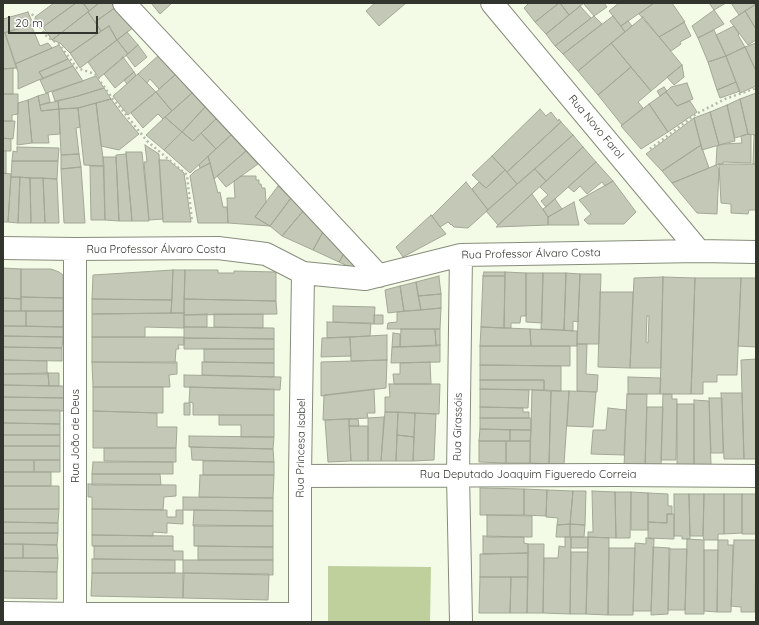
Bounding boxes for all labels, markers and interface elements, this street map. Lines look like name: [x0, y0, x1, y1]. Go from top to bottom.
scale bar: [10, 8, 100, 34]
text: 20 m: [15, 15, 43, 30]
street label: Rua Novo Farol: [566, 92, 626, 162]
street label: Rua Professor Álvaro Costa: [86, 243, 226, 257]
street label: Rua Professor Álvaro Costa: [461, 246, 601, 262]
street label: Rua João de Deus: [69, 389, 83, 483]
street label: Rua Girassóis: [451, 393, 465, 461]
street label: Rua Princesa Isabel: [294, 398, 308, 498]
street label: Rua Deputado Joaquim Figueredo Correia: [420, 468, 636, 482]

